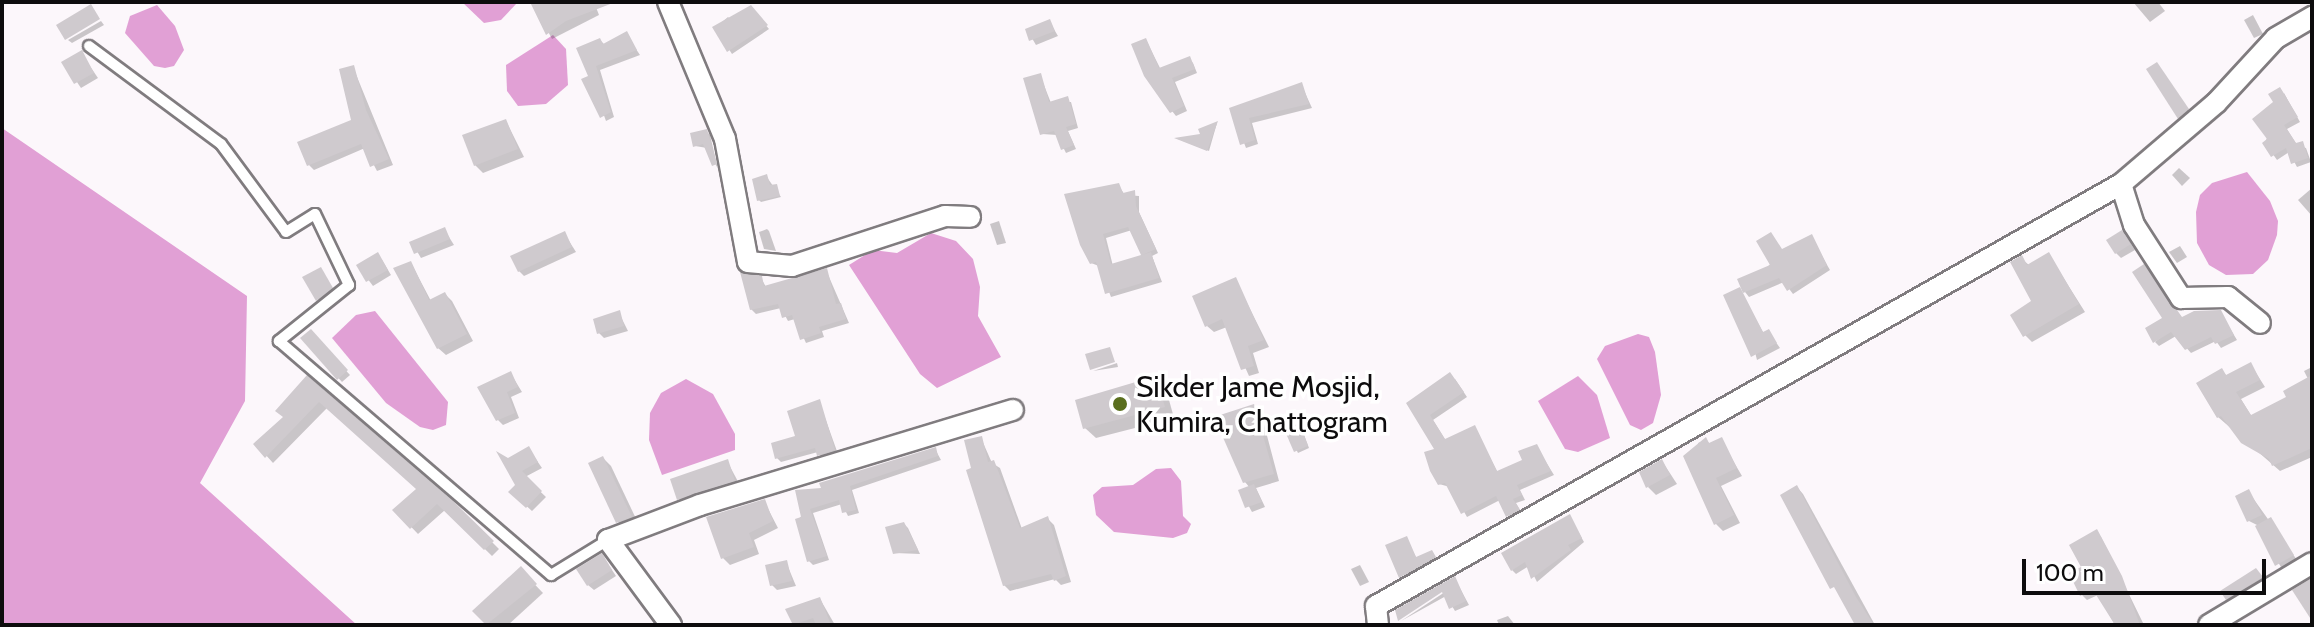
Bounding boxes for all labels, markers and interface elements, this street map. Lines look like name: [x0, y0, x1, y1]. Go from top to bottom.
place label: Sikder Jame Mosjid, Kumira, Chattogram: [1136, 369, 1388, 440]
marker: Sikder Jame Mosjid, Kumira, Chattogram: [1111, 395, 1129, 413]
scale bar: [2026, 543, 2270, 593]
text: 100 m: [2036, 558, 2104, 587]

